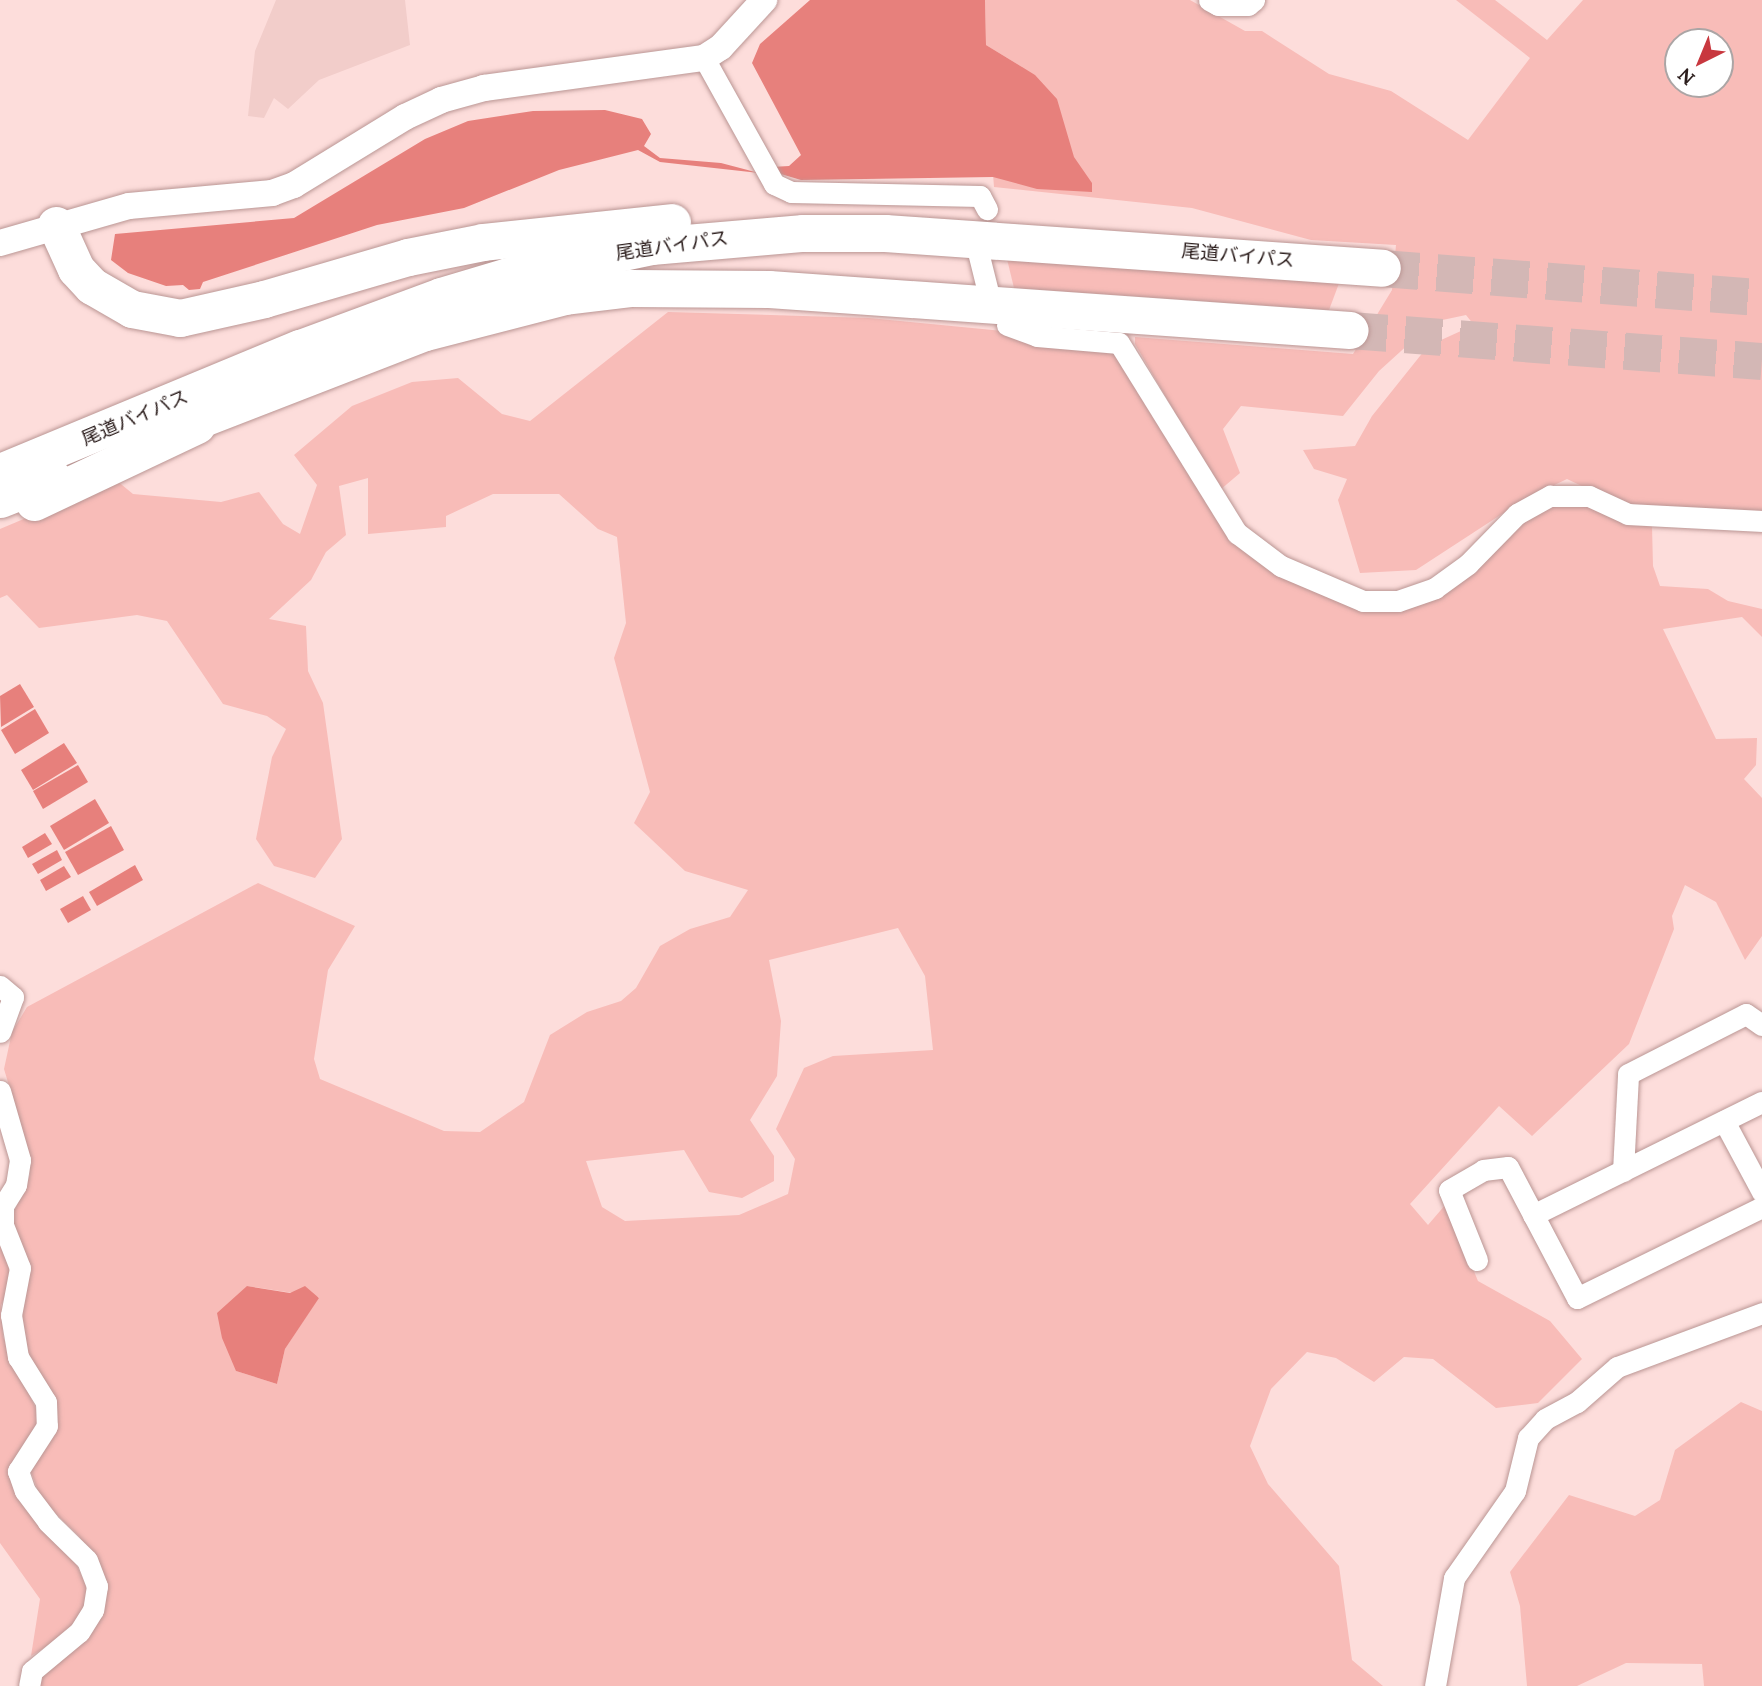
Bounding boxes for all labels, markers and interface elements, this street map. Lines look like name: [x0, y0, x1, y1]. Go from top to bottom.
north arrow: [1664, 28, 1734, 98]
text: N: [1672, 63, 1700, 91]
street label: 尾道バイパス: [614, 227, 730, 265]
street label: 尾道バイパス: [1180, 240, 1296, 272]
street label: 尾道バイパス: [78, 385, 192, 451]

